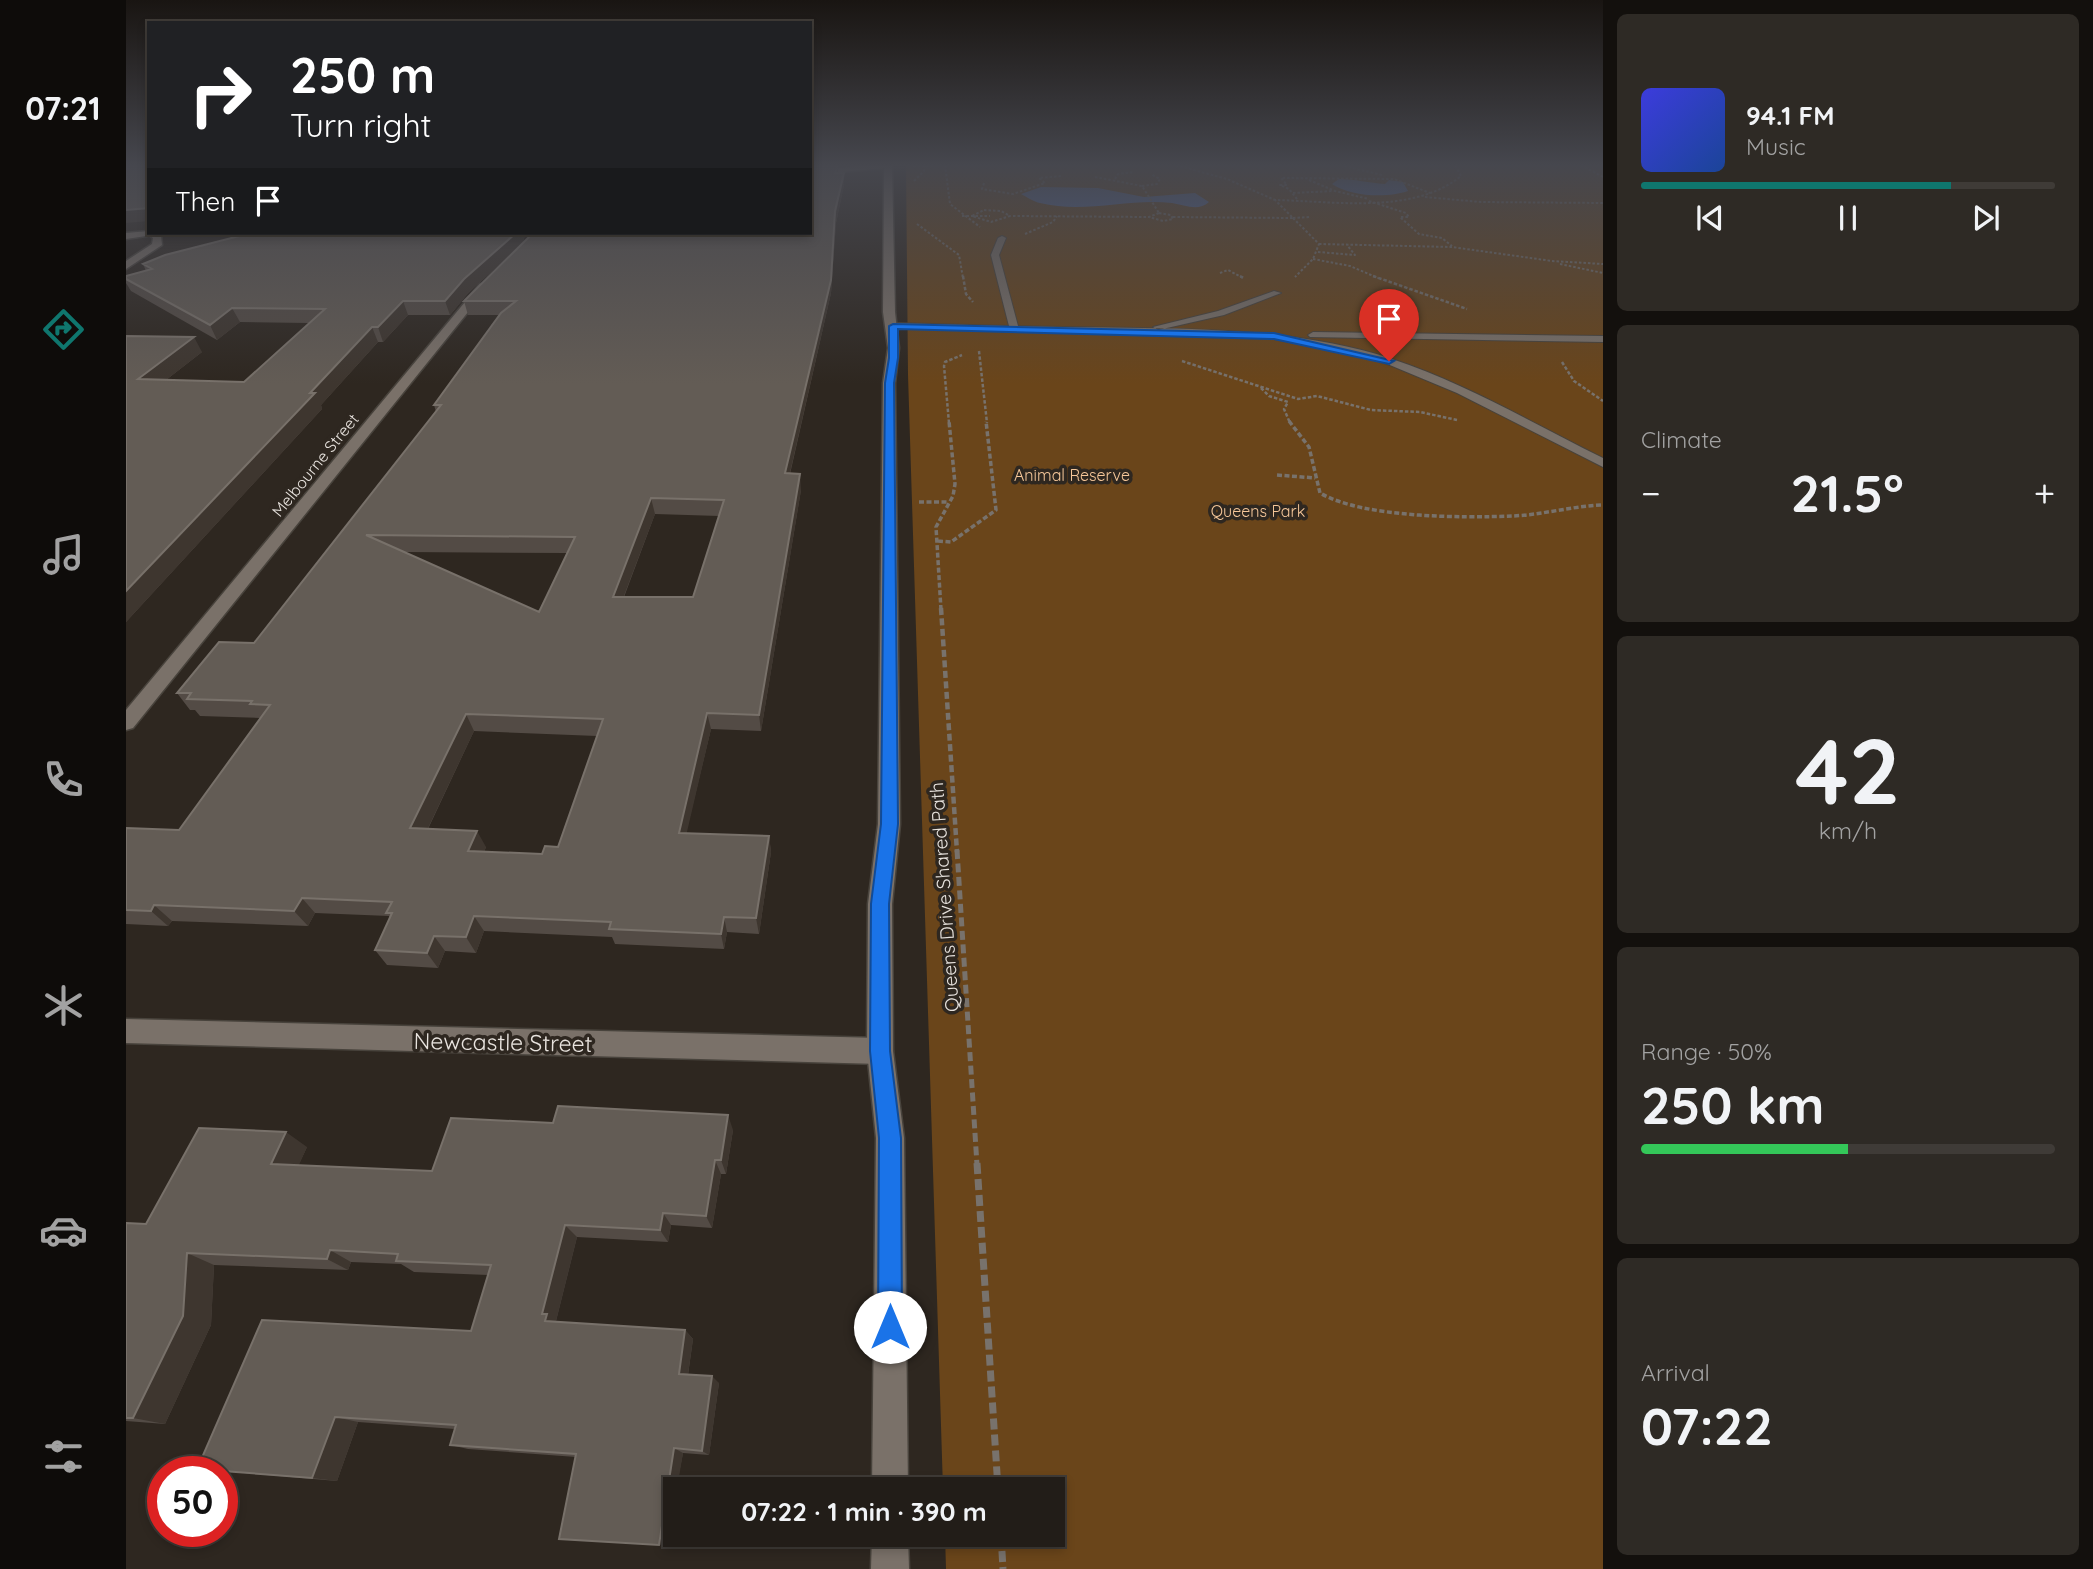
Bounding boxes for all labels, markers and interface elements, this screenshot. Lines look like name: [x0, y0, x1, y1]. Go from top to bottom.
text: 250 m: [290, 44, 435, 105]
icon: right: [175, 49, 266, 140]
text: 07:21: [25, 88, 101, 128]
text: 94.1 FM: [1746, 99, 1835, 132]
text: Turn right: [290, 105, 431, 145]
text: Music: [1746, 132, 1806, 161]
icon: arrive: [249, 182, 287, 220]
text: Then: [175, 185, 235, 218]
icon: previous: [1691, 199, 1729, 237]
icon: pause: [1829, 199, 1867, 237]
icon: next: [1967, 199, 2005, 237]
pin: [1359, 289, 1419, 361]
icon: arrive: [1370, 300, 1408, 338]
icon: directions: [39, 305, 88, 354]
street label: Melbourne Street: [267, 409, 363, 521]
text: Climate: [1641, 425, 1722, 454]
text: 21.5°: [1791, 460, 1904, 525]
park label: Animal Reserve: [1014, 465, 1130, 485]
text: −: [1641, 469, 1661, 517]
text: +: [2034, 469, 2055, 517]
park label: Queens Park: [1211, 501, 1305, 521]
icon: music: [39, 530, 88, 579]
text: 42: [1795, 713, 1901, 827]
icon: phone: [39, 755, 88, 804]
street label: Queens Drive Shared Path: [924, 781, 964, 1013]
text: km/h: [1819, 816, 1877, 845]
icon: climate: [39, 981, 88, 1030]
street label: Newcastle Street: [413, 1026, 593, 1058]
text: Range · 50%: [1641, 1037, 1772, 1066]
text: 250 km: [1641, 1072, 1825, 1137]
icon: car: [39, 1206, 88, 1255]
position arrow: [853, 1290, 927, 1364]
text: Arrival: [1641, 1358, 1710, 1387]
text: 07:22: [1641, 1393, 1773, 1458]
icon: filters: [39, 1432, 88, 1481]
speed limit sign: 50: [147, 1456, 238, 1547]
text: 07:22 · 1 min · 390 m: [741, 1495, 987, 1528]

